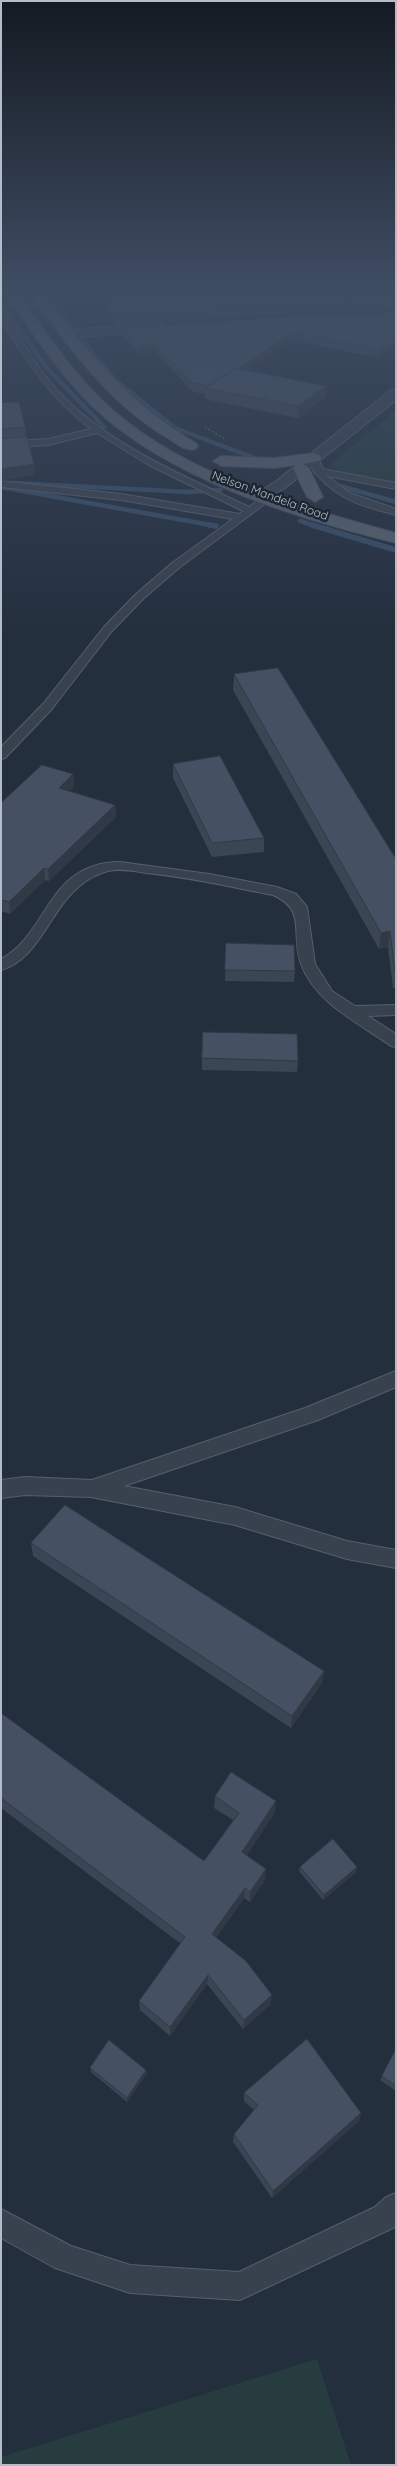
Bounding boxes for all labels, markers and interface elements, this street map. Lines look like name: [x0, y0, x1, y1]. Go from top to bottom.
street label: Nelson Mandela Road: [210, 468, 330, 524]

